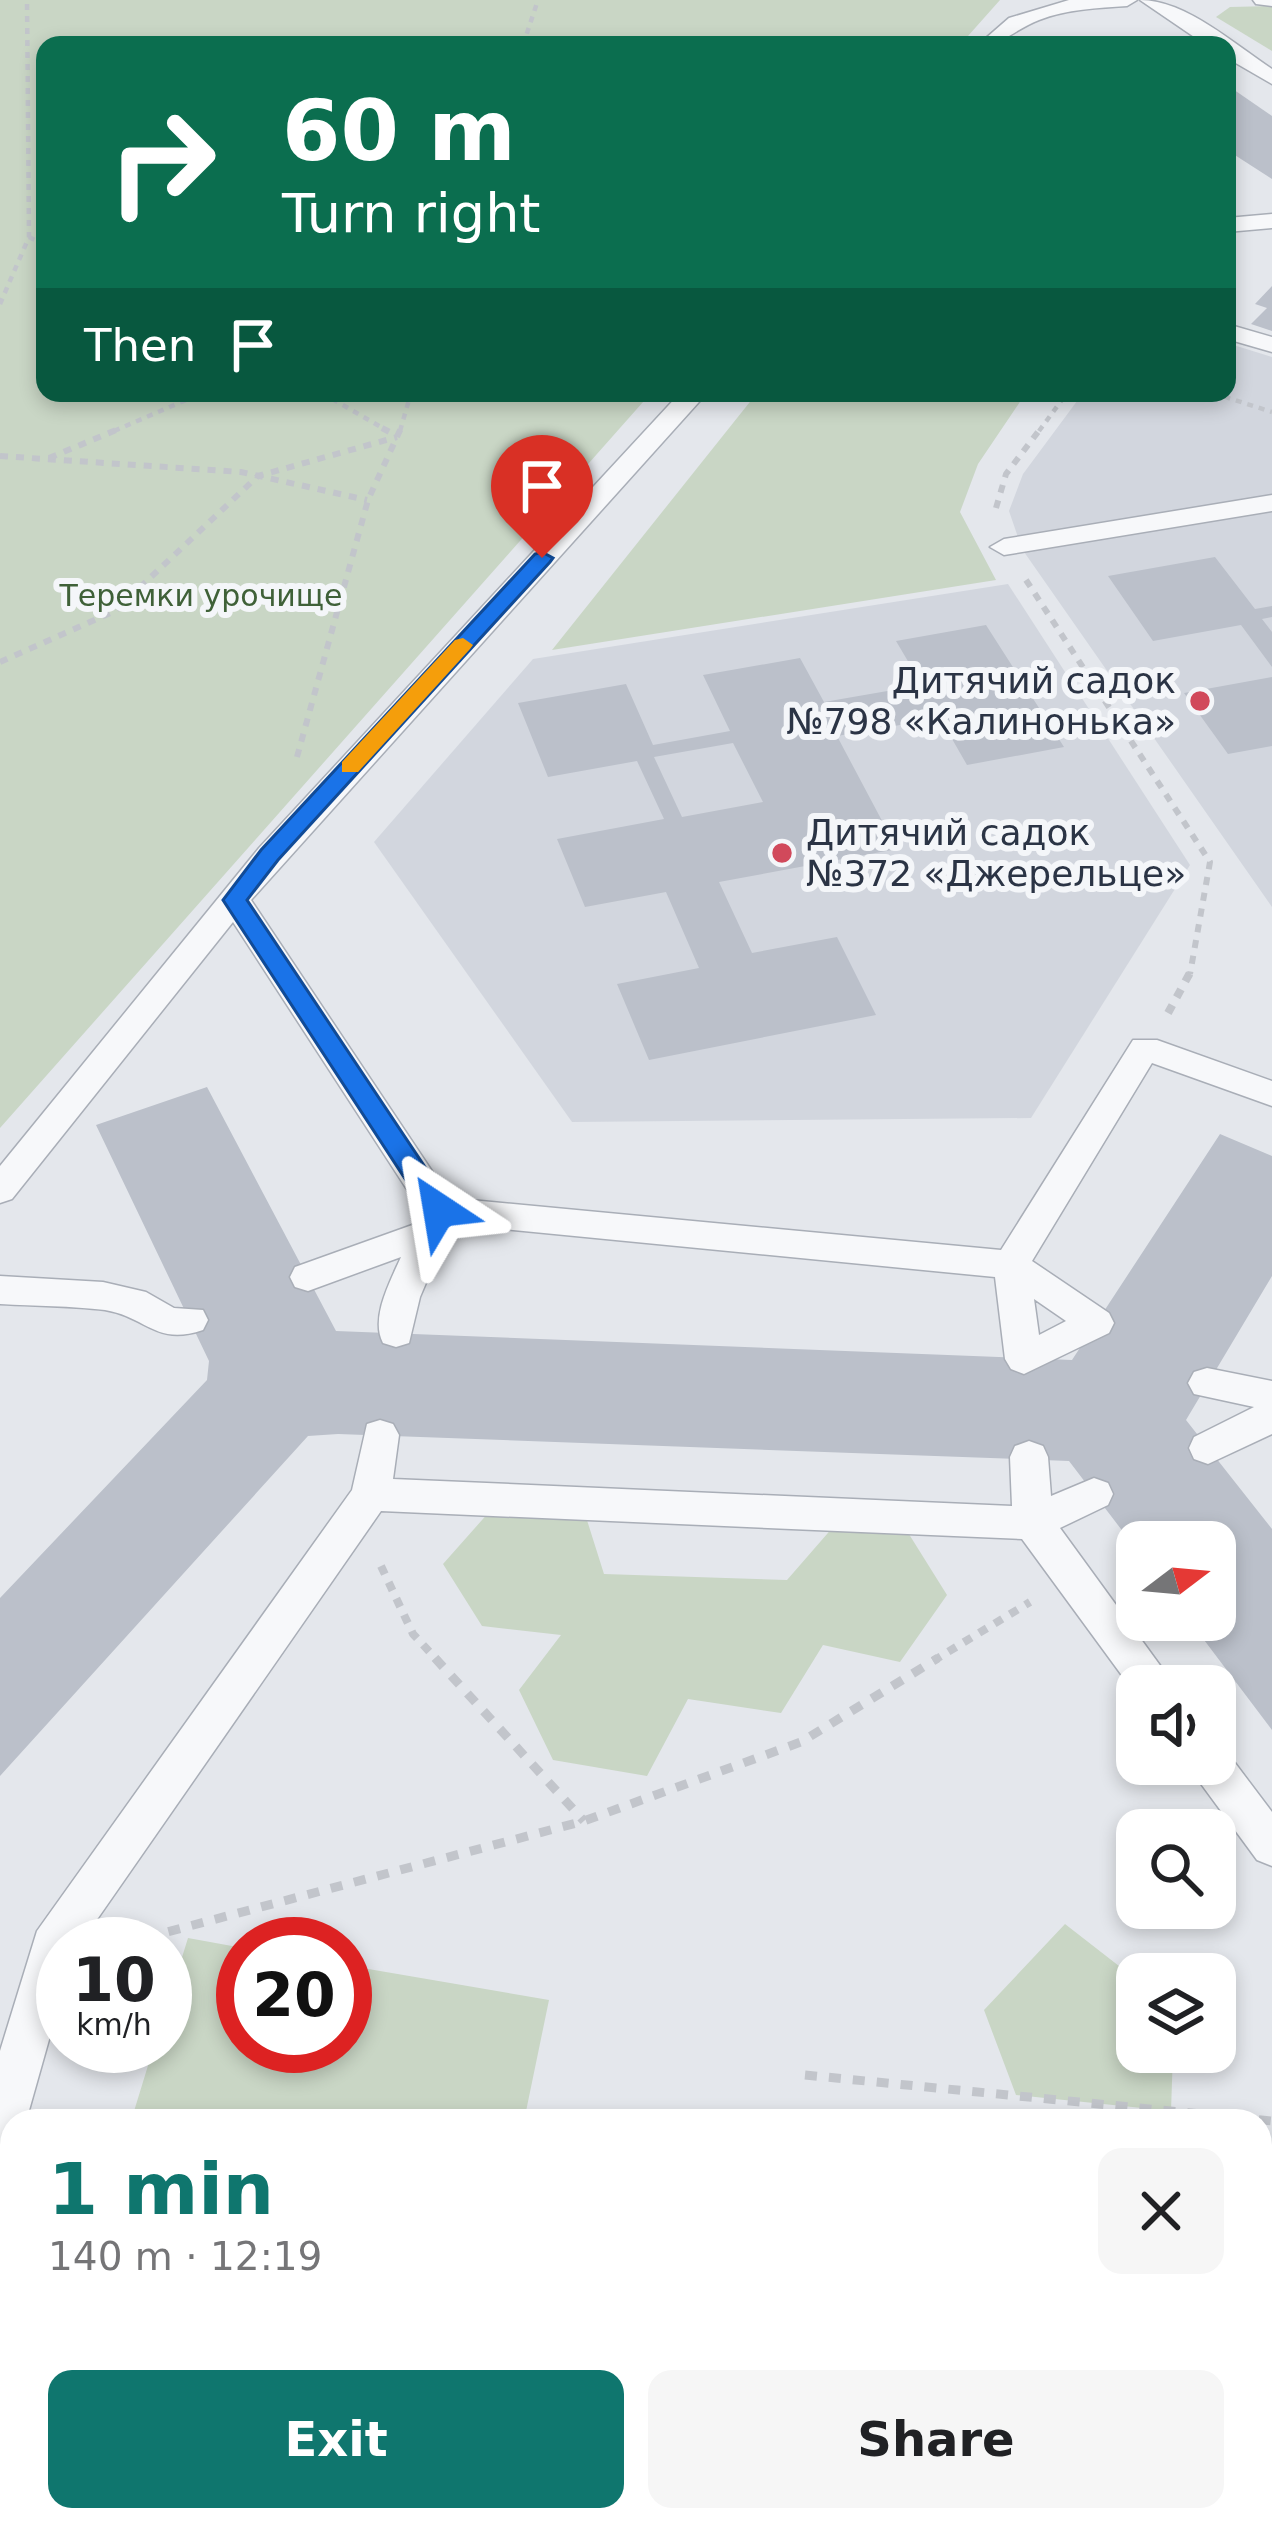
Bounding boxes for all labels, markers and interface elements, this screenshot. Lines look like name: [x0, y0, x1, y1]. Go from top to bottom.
text: 60 m: [282, 82, 516, 180]
icon: right: [84, 84, 240, 240]
text: Turn right: [282, 182, 541, 245]
icon: arrive: [220, 312, 286, 378]
text: Then: [84, 319, 196, 372]
pin: [491, 435, 593, 558]
icon: arrive: [509, 453, 575, 519]
park label: Теремки урочище: [58, 578, 343, 613]
place label: Дитячий садок №798 «Калинонька»: [786, 660, 1176, 742]
marker: Дитячий садок №798 «Калинонька»: [1187, 688, 1213, 714]
place label: Дитячий садок №372 «Джерельце»: [806, 812, 1186, 894]
marker: Дитячий садок №372 «Джерельце»: [769, 840, 795, 866]
position arrow: [376, 1147, 502, 1273]
north arrow: [1116, 1521, 1236, 1641]
map controls: [1116, 1521, 1236, 2073]
button: sound: [1116, 1665, 1236, 1785]
button: search: [1116, 1809, 1236, 1929]
speed limit sign: 20: [216, 1917, 372, 2073]
text: 10: [72, 1945, 156, 2015]
button: layers: [1116, 1953, 1236, 2073]
text: km/h: [76, 2007, 152, 2042]
text: 1 min: [48, 2147, 274, 2231]
button: close: [1098, 2148, 1224, 2274]
text: 140 m · 12:19: [48, 2234, 322, 2279]
button: Exit: [48, 2370, 624, 2508]
button: Share: [648, 2370, 1224, 2508]

